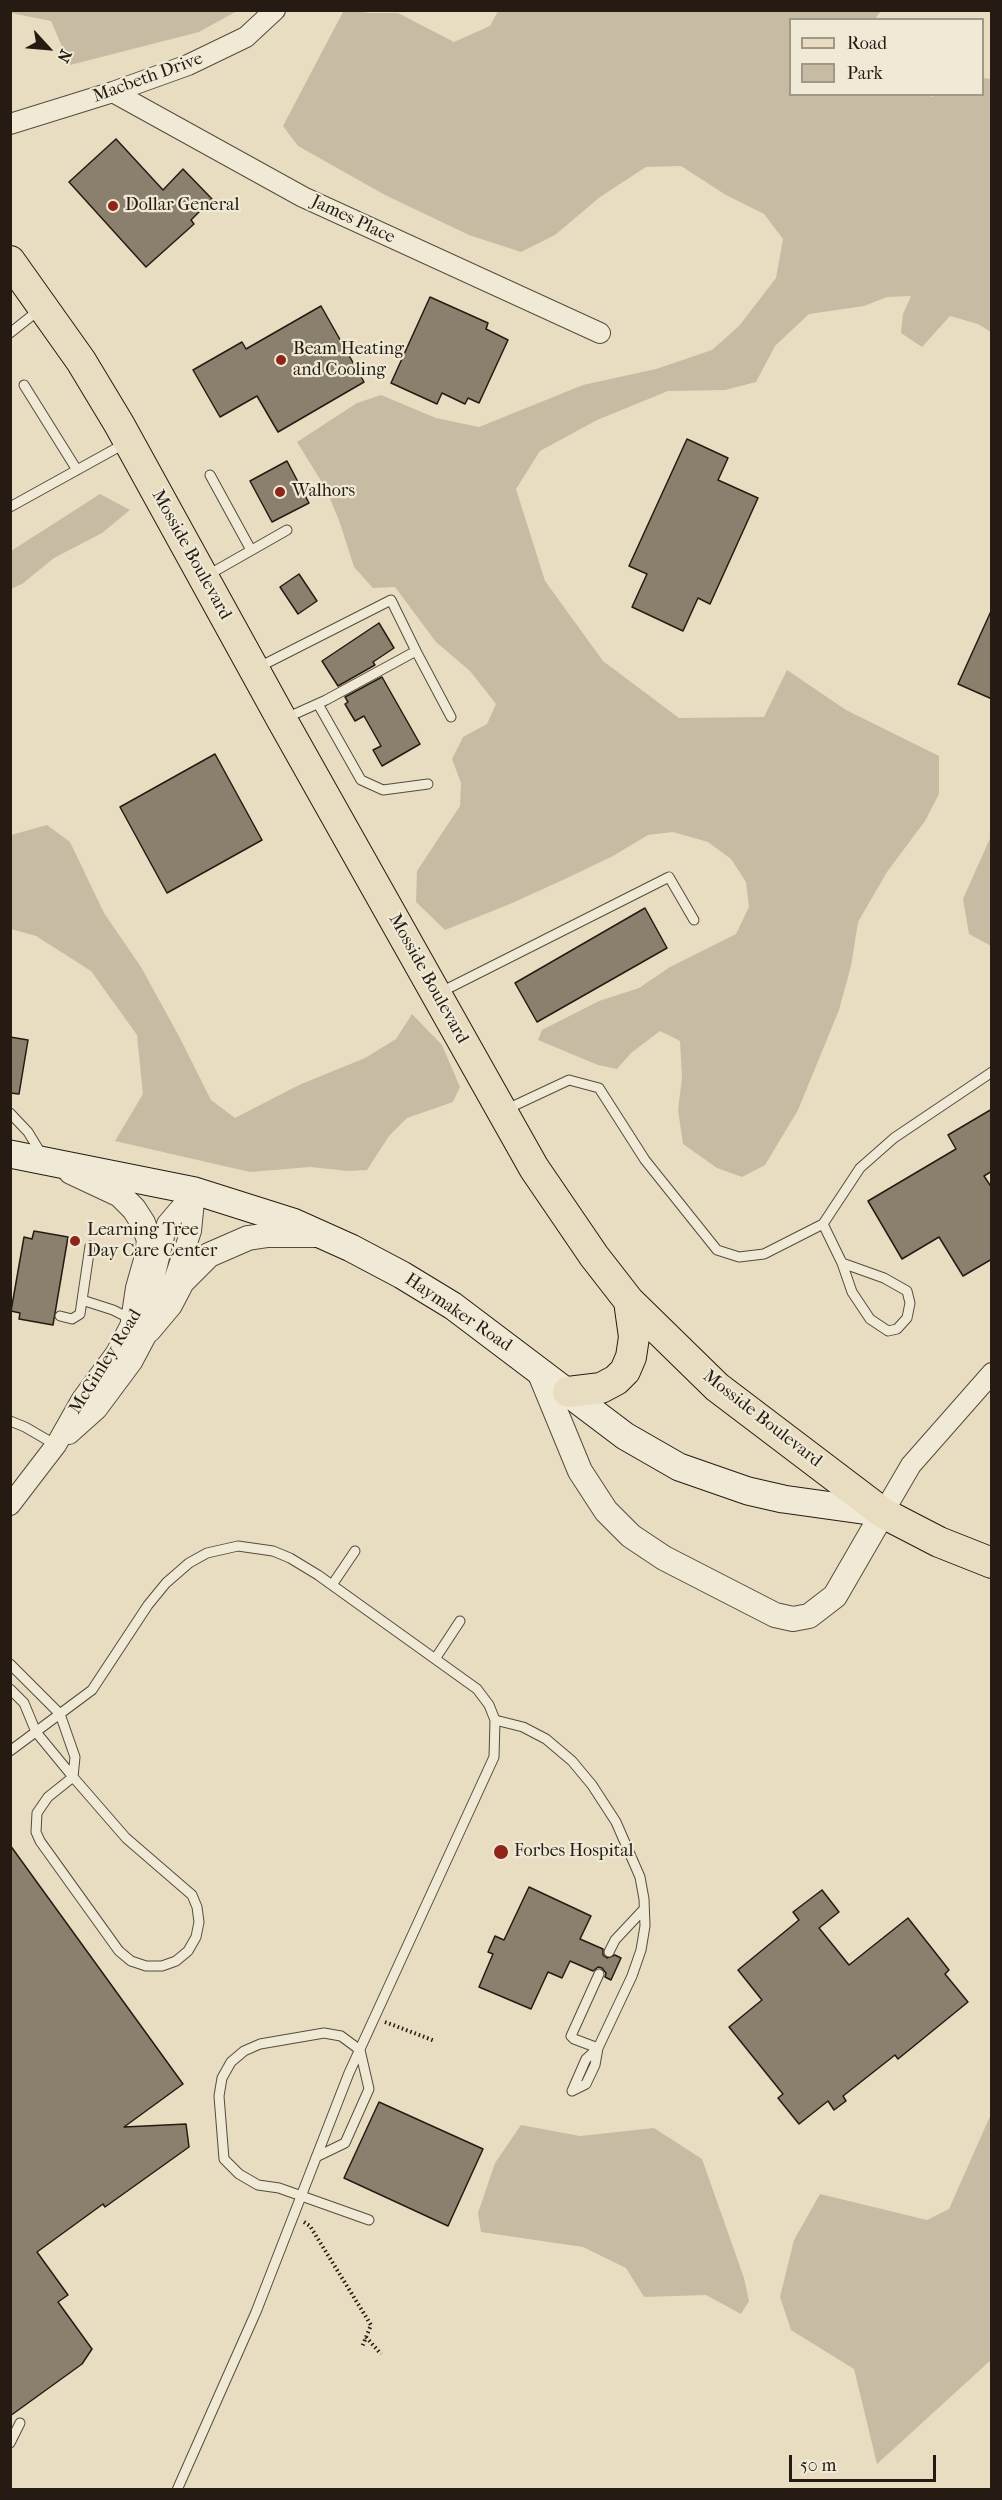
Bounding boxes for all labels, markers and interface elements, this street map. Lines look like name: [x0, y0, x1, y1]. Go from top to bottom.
north arrow: [18, 18, 78, 78]
legend: [789, 18, 984, 96]
text: Road: [847, 33, 887, 54]
text: N: [53, 46, 76, 66]
street label: Macbeth Drive: [90, 48, 206, 108]
text: Park: [847, 63, 883, 84]
street label: James Place: [308, 191, 398, 249]
place label: Dollar General: [125, 195, 239, 217]
marker: Dollar General: [106, 199, 120, 213]
place label: Beam Heating and Cooling: [293, 339, 404, 382]
marker: Beam Heating and Cooling: [274, 353, 288, 367]
place label: Walhors: [292, 481, 355, 503]
marker: Walhors: [273, 485, 287, 499]
street label: Mosside Boulevard: [146, 486, 236, 624]
street label: Mosside Boulevard: [383, 910, 473, 1048]
place label: Learning Tree Day Care Center: [87, 1220, 217, 1262]
marker: Learning Tree Day Care Center: [68, 1234, 82, 1248]
street label: Haymaker Road: [400, 1269, 516, 1357]
street label: McGinley Road: [65, 1306, 147, 1418]
street label: Mosside Boulevard: [698, 1366, 826, 1472]
place label: Forbes Hospital: [514, 1841, 633, 1863]
marker: Forbes Hospital: [492, 1843, 510, 1861]
scale bar: [792, 2443, 939, 2481]
text: 50 m: [800, 2455, 836, 2476]

